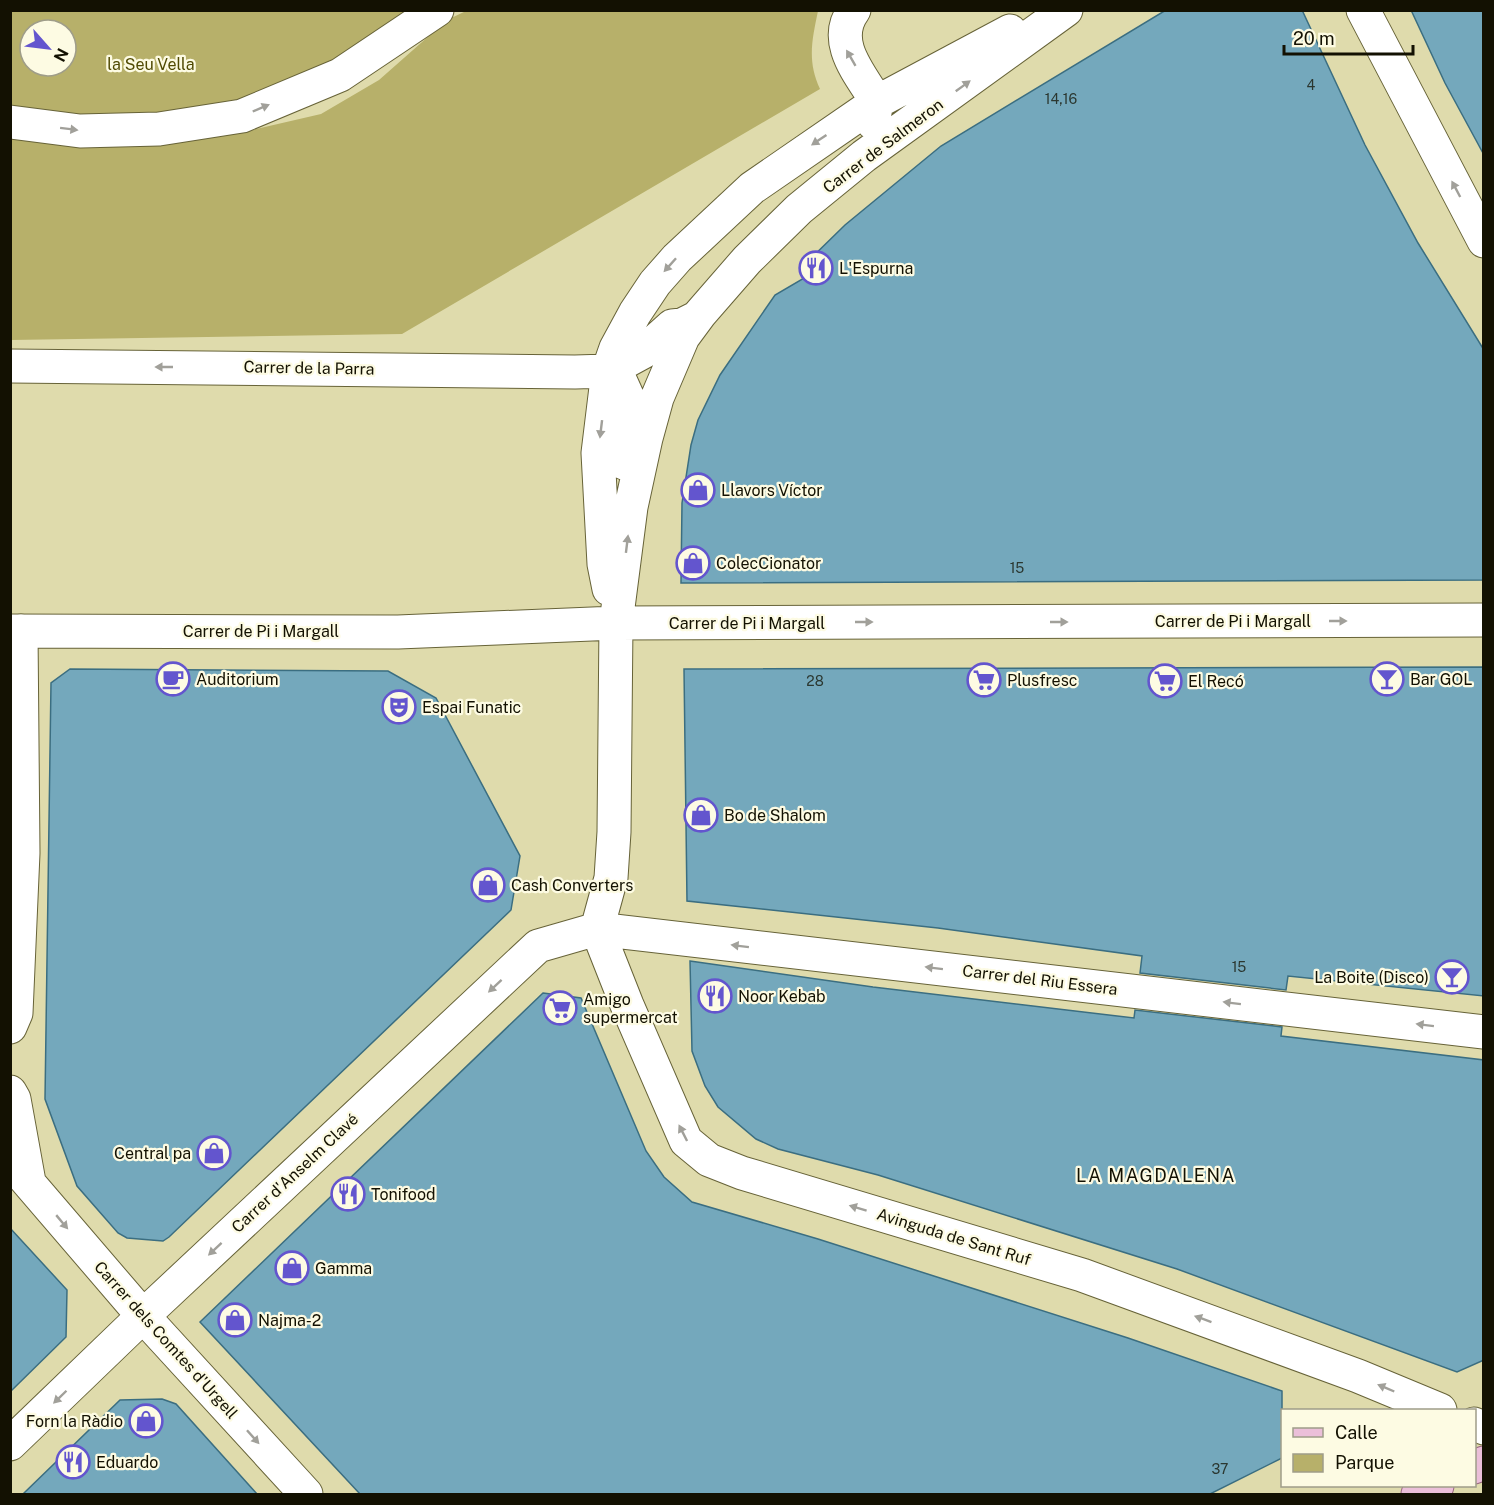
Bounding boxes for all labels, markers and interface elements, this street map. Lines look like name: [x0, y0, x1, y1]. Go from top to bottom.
north arrow: [18, 18, 78, 78]
scale bar: [1284, 18, 1413, 56]
text: 20 m: [1293, 28, 1335, 49]
text: N: [49, 45, 72, 65]
one-way arrow: [846, 49, 856, 66]
park label: la Seu Vella: [107, 55, 195, 74]
house number: 4: [1307, 77, 1316, 93]
one-way arrow: [954, 80, 970, 92]
house number: 14,16: [1045, 91, 1077, 107]
street label: Carrer de Salmeron: [819, 95, 947, 197]
one-way arrow: [252, 103, 270, 112]
one-way arrow: [59, 125, 78, 134]
one-way arrow: [811, 135, 827, 146]
one-way arrow: [1452, 180, 1462, 198]
restaurant icon: L'Espurna: [798, 250, 834, 286]
one-way arrow: [663, 258, 677, 273]
place label: L'Espurna: [839, 259, 913, 278]
street label: Carrer de la Parra: [243, 357, 375, 379]
one-way arrow: [155, 362, 174, 372]
one-way arrow: [596, 420, 605, 439]
shop icon: Llavors Víctor: [680, 472, 716, 508]
place label: Llavors Víctor: [721, 481, 822, 500]
one-way arrow: [622, 535, 631, 554]
shop icon: ColecCionator: [675, 545, 711, 581]
place label: ColecCionator: [716, 554, 821, 573]
house number: 15: [1010, 560, 1024, 576]
street label: Carrer de Pi i Margall: [1155, 612, 1311, 631]
street label: Carrer de Pi i Margall: [669, 614, 825, 633]
one-way arrow: [1328, 616, 1347, 626]
one-way arrow: [854, 617, 873, 627]
one-way arrow: [1049, 617, 1068, 627]
street label: Carrer de Pi i Margall: [183, 622, 339, 641]
cafe icon: Auditorium: [155, 661, 191, 697]
bar icon: Bar GOL: [1369, 661, 1405, 697]
supermarket icon: Plusfresc: [966, 662, 1002, 698]
supermarket icon: El Recó: [1147, 663, 1183, 699]
place label: Auditorium: [196, 670, 279, 689]
place label: Bar GOL: [1410, 670, 1472, 689]
place label: Plusfresc: [1007, 671, 1077, 690]
place label: El Recó: [1188, 672, 1244, 691]
house number: 28: [806, 673, 824, 689]
theatre icon: Espai Funatic: [381, 689, 417, 725]
place label: Espai Funatic: [422, 698, 521, 717]
shop icon: Bo de Shalom: [683, 797, 719, 833]
place label: Bo de Shalom: [724, 806, 826, 825]
shop icon: Cash Converters: [470, 867, 506, 903]
place label: Cash Converters: [511, 876, 633, 895]
one-way arrow: [730, 941, 749, 950]
house number: 15: [1232, 959, 1246, 975]
bar icon: La Boite (Disco): [1434, 959, 1470, 995]
street label: Carrer del Riu Essera: [961, 961, 1119, 999]
one-way arrow: [924, 963, 943, 973]
place label: La Boite (Disco): [1314, 968, 1429, 987]
restaurant icon: Noor Kebab: [697, 978, 733, 1014]
one-way arrow: [488, 979, 502, 993]
place label: Noor Kebab: [738, 987, 826, 1006]
supermarket icon: Amigo supermercat: [542, 990, 578, 1026]
place label: Amigo supermercat: [583, 990, 678, 1027]
one-way arrow: [1222, 998, 1241, 1008]
one-way arrow: [1416, 1020, 1435, 1030]
street label: Carrer d'Anselm Clavé: [228, 1109, 362, 1237]
one-way arrow: [678, 1124, 688, 1142]
shop icon: Central pa: [196, 1135, 232, 1171]
place label: Central pa: [114, 1144, 191, 1163]
district label: LA MAGDALENA: [1076, 1165, 1236, 1186]
restaurant icon: Tonifood: [330, 1176, 366, 1212]
place label: Tonifood: [371, 1185, 436, 1204]
one-way arrow: [849, 1203, 867, 1212]
street label: Avinguda de Sant Ruf: [875, 1205, 1033, 1269]
one-way arrow: [55, 1214, 68, 1229]
one-way arrow: [207, 1242, 222, 1256]
shop icon: Gamma: [274, 1250, 310, 1286]
street label: Carrer dels Comtes d'Urgell: [90, 1257, 242, 1423]
place label: Gamma: [315, 1259, 372, 1278]
shop icon: Najma-2: [217, 1302, 253, 1338]
place label: Najma-2: [258, 1311, 321, 1330]
one-way arrow: [1194, 1314, 1212, 1324]
one-way arrow: [1376, 1383, 1394, 1393]
one-way arrow: [53, 1390, 68, 1404]
shop icon: Forn la Ràdio: [128, 1403, 164, 1439]
legend: [1281, 1409, 1476, 1487]
place label: Forn la Ràdio: [26, 1412, 123, 1431]
text: Calle: [1335, 1422, 1378, 1443]
one-way arrow: [246, 1429, 259, 1444]
restaurant icon: Eduardo: [55, 1444, 91, 1480]
text: Parque: [1335, 1452, 1395, 1473]
place label: Eduardo: [96, 1453, 158, 1472]
house number: 37: [1212, 1461, 1228, 1477]

